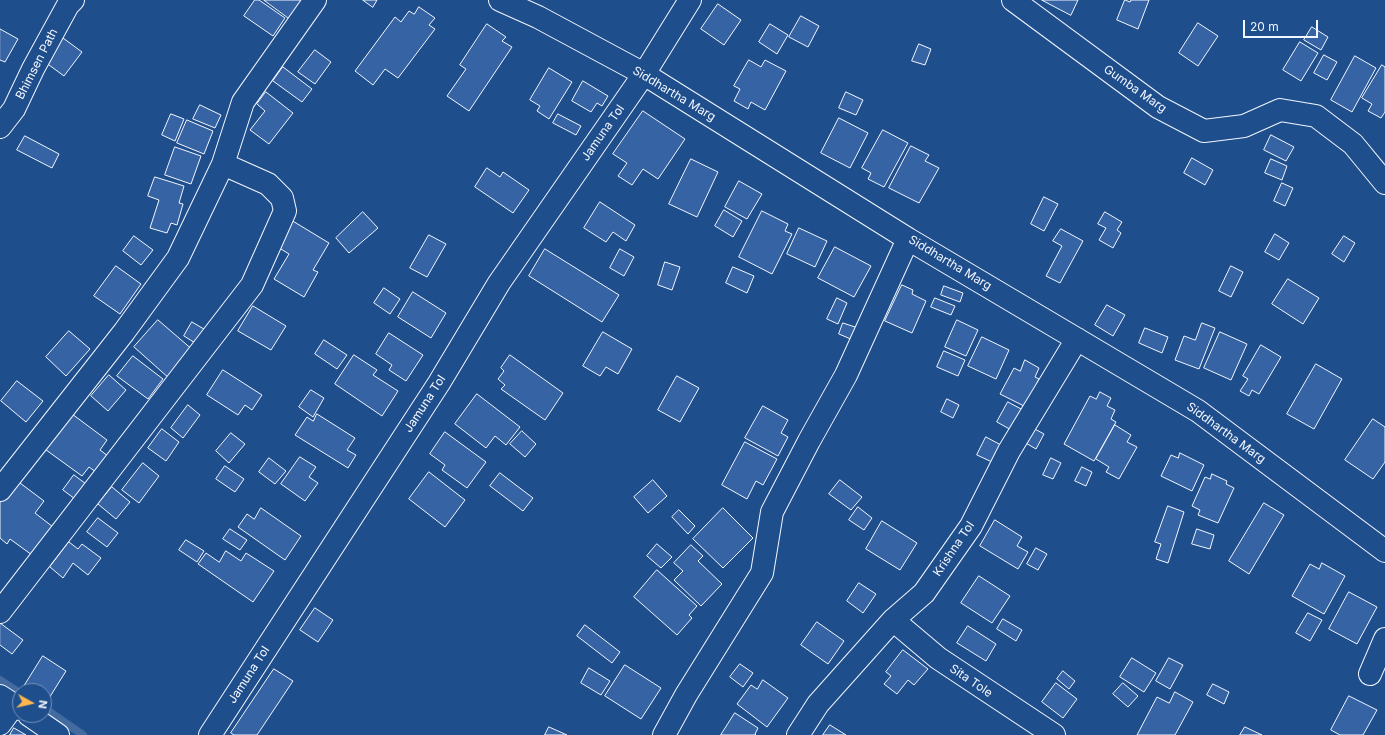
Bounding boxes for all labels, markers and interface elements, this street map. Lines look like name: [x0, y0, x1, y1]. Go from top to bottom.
scale bar: [1245, 12, 1320, 38]
text: 20 m: [1250, 19, 1279, 34]
street label: Bhimsen Path: [13, 26, 61, 102]
street label: Gumba Marg: [1101, 62, 1169, 116]
street label: Siddhartha Marg: [630, 64, 718, 124]
street label: Jamuna Tol: [578, 102, 628, 164]
street label: Siddhartha Marg: [906, 233, 994, 293]
street label: Jamuna Tol: [401, 373, 449, 435]
street label: Siddhartha Marg: [1184, 399, 1268, 467]
street label: Krishna Tol: [930, 519, 978, 579]
street label: Jamuna Tol: [225, 644, 273, 706]
street label: Sita Tole: [947, 661, 995, 701]
north arrow: [12, 683, 52, 723]
text: N: [35, 699, 50, 710]

